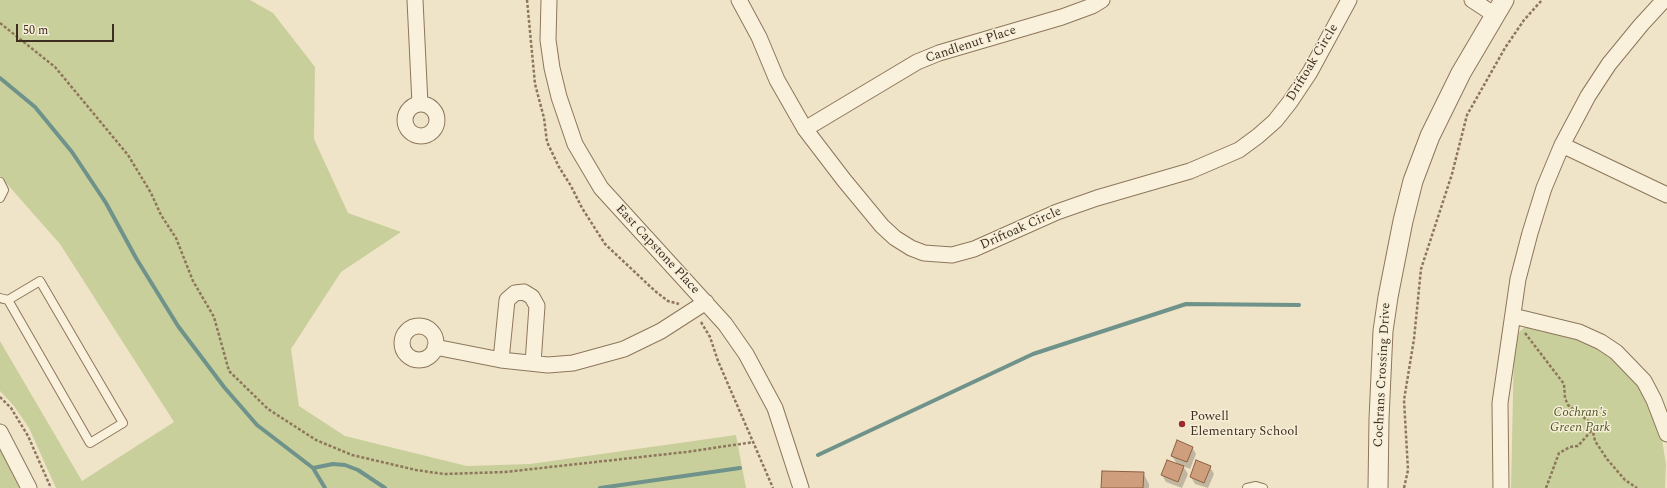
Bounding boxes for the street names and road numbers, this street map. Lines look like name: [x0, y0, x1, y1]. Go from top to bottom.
street label: Driftoak Circle: [1284, 22, 1342, 104]
street label: Candlenut Place: [924, 23, 1018, 67]
street label: East Capstone Place: [612, 202, 702, 298]
street label: Driftoak Circle: [978, 204, 1064, 254]
street label: Cochrans Crossing Drive: [1371, 302, 1395, 448]

